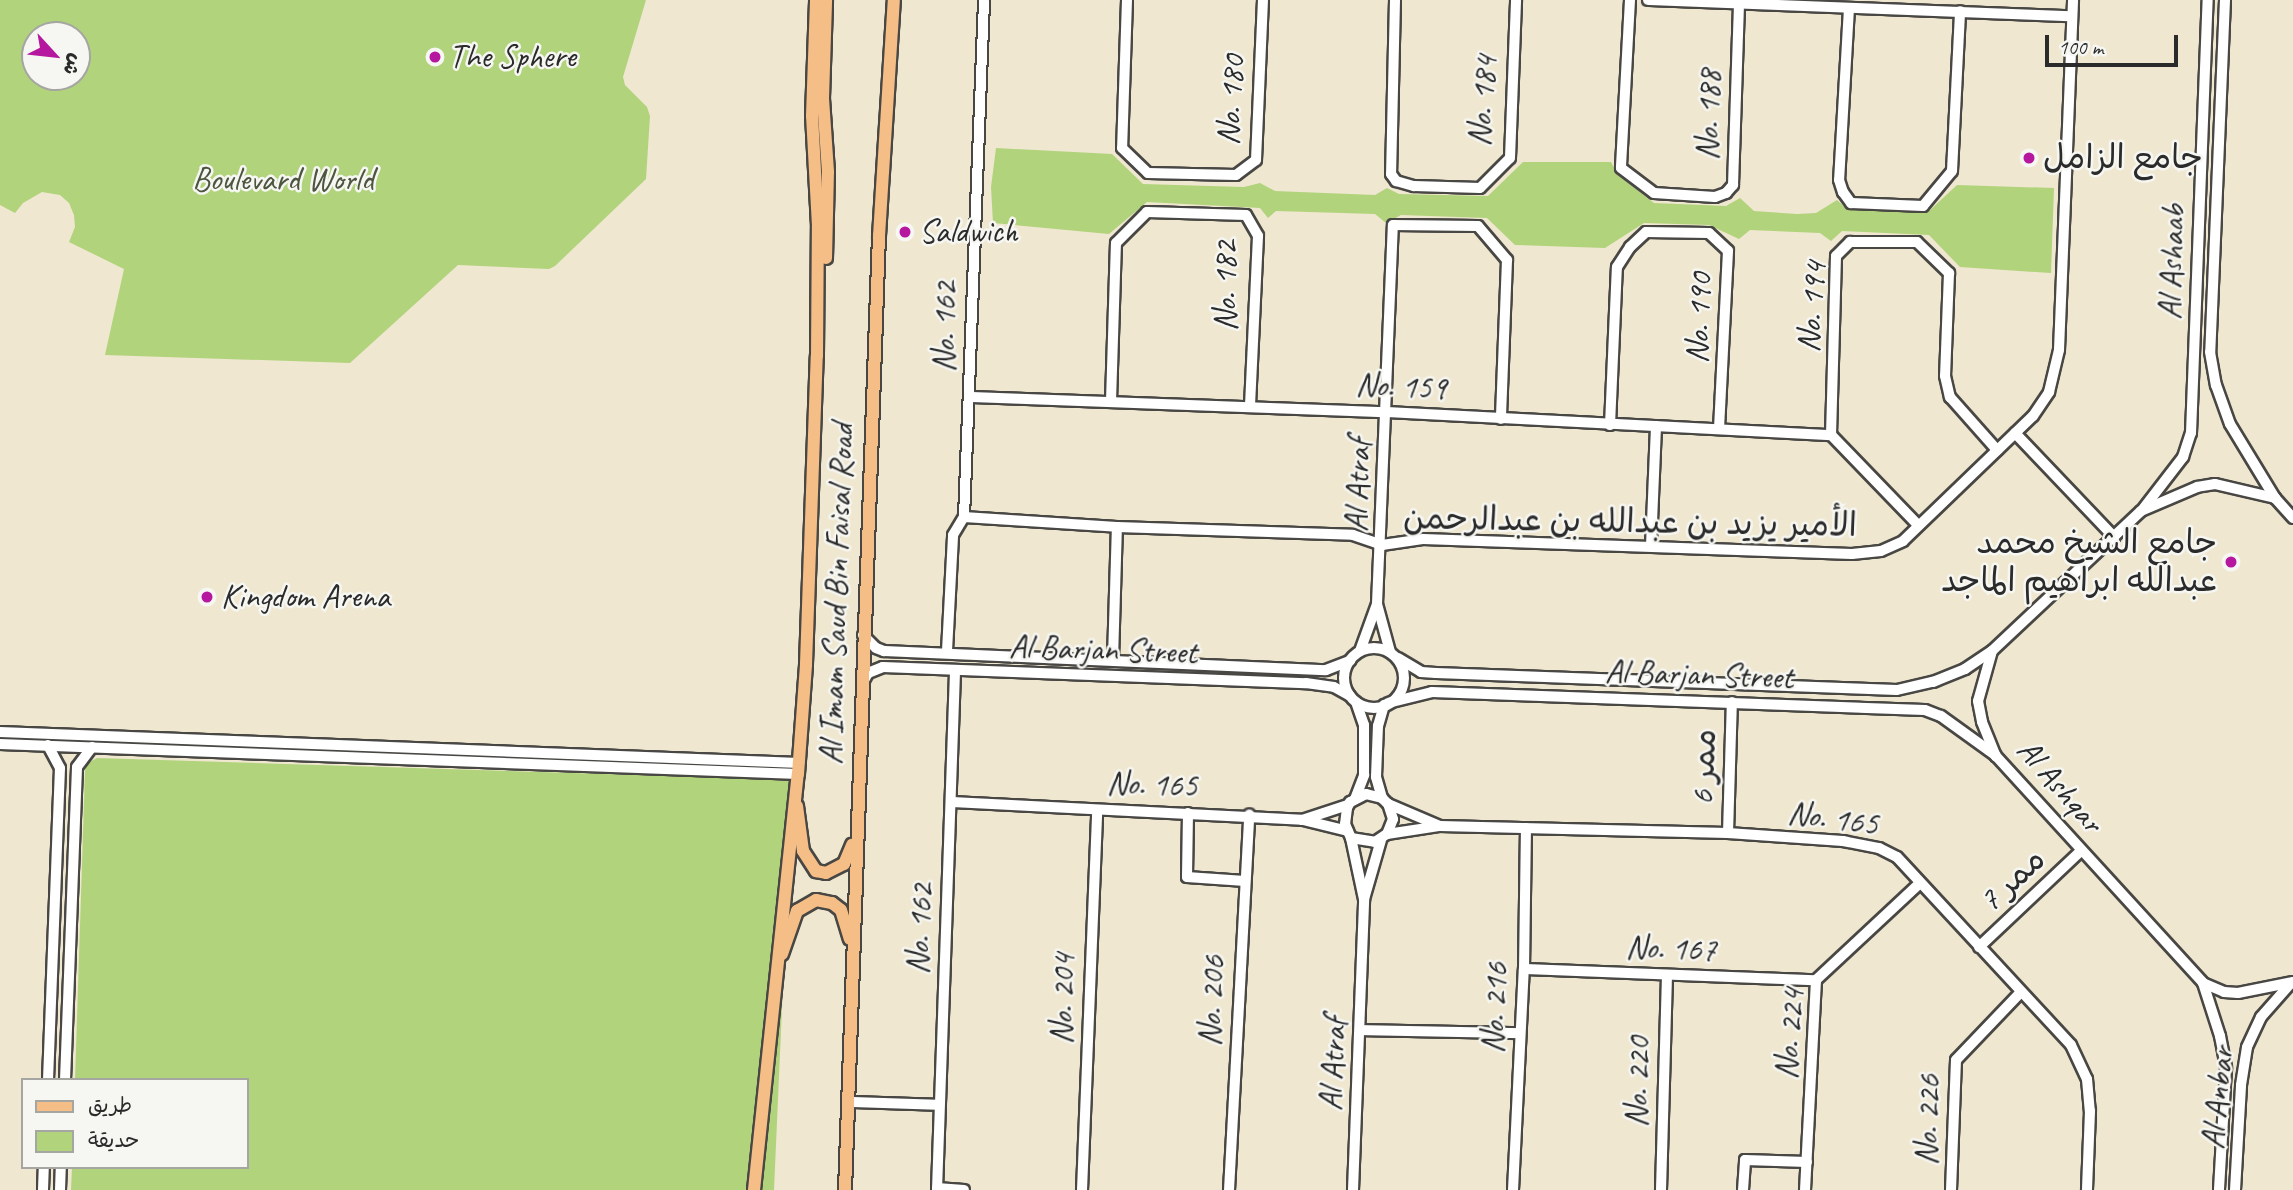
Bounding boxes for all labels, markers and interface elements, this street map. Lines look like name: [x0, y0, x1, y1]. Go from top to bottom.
north arrow: [21, 21, 91, 91]
scale bar: [2048, 21, 2181, 65]
text: 100 m: [2058, 34, 2103, 60]
place label: The Sphere: [449, 37, 576, 77]
marker: The Sphere: [427, 49, 443, 65]
text: ش: [57, 50, 88, 79]
street label: No. 180: [1208, 53, 1254, 147]
street label: No. 184: [1459, 54, 1507, 148]
street label: No. 188: [1688, 69, 1730, 161]
place label: جامع الزامل: [2043, 138, 2203, 178]
marker: جامع الزامل: [2021, 150, 2037, 166]
park label: Boulevard World: [192, 160, 374, 200]
street label: Al Ashaab: [2150, 204, 2194, 320]
place label: Saldwich: [919, 212, 1018, 252]
marker: Saldwich: [897, 224, 913, 240]
street label: No. 182: [1206, 241, 1246, 331]
street label: No. 194: [1788, 260, 1836, 354]
street label: No. 190: [1677, 272, 1721, 364]
street label: No. 162: [924, 281, 966, 373]
street label: No. 159: [1355, 365, 1447, 409]
street label: Al Imam Saud Bin Faisal Road: [811, 422, 863, 766]
street label: Al Atraf: [1337, 438, 1379, 532]
street label: الأمير يزيد بن عبدالله بن عبدالرحمن: [1403, 498, 1857, 546]
place label: جامع الشيخ محمد عبدالله ابراهيم الماجد: [1941, 523, 2217, 601]
marker: جامع الشيخ محمد عبدالله ابراهيم الماجد: [2223, 554, 2239, 570]
place label: Kingdom Arena: [221, 577, 389, 617]
marker: Kingdom Arena: [199, 589, 215, 605]
street label: Al Barjan Street: [1008, 627, 1198, 673]
street label: Al Barjan Street: [1604, 652, 1794, 698]
street label: ممر 6: [1683, 728, 1725, 806]
street label: Al Ashqar: [2009, 731, 2111, 841]
street label: No. 165: [1106, 764, 1198, 806]
street label: No. 165: [1785, 793, 1881, 845]
street label: ممر 7: [1971, 840, 2053, 920]
street label: No. 162: [898, 883, 942, 975]
street label: No. 167: [1625, 928, 1717, 970]
street label: No. 204: [1042, 953, 1084, 1045]
street label: No. 206: [1190, 955, 1234, 1047]
street label: No. 216: [1473, 962, 1517, 1054]
street label: No. 224: [1766, 987, 1814, 1081]
street label: Al Atraf: [1311, 1016, 1355, 1112]
street label: No. 220: [1617, 1036, 1659, 1128]
street label: Al Anbar: [2193, 1045, 2243, 1151]
street label: No. 226: [1907, 1074, 1949, 1166]
legend: [21, 1078, 248, 1169]
text: طريق: [88, 1092, 132, 1118]
text: حديقة: [88, 1127, 139, 1153]

